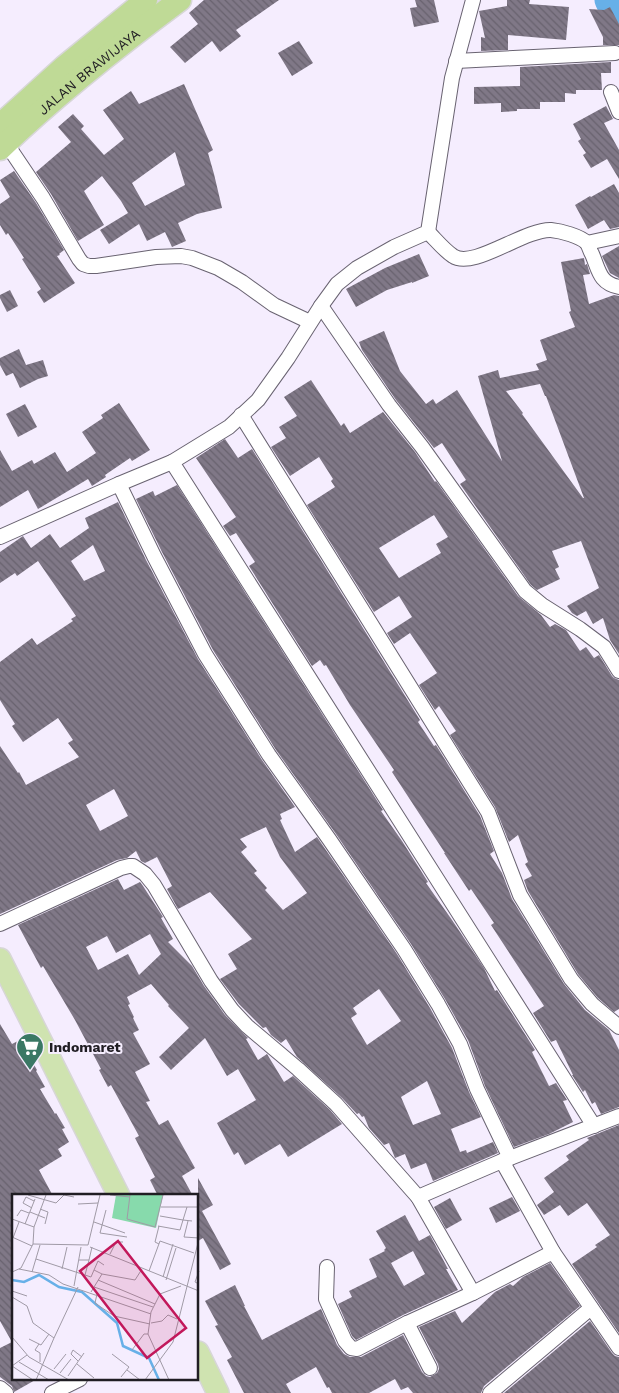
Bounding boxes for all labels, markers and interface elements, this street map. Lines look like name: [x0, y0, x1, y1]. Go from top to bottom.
street label: JALAN BRAWIJAYA: [35, 25, 143, 118]
supermarket icon: Indomaret: [15, 1032, 45, 1071]
place label: Indomaret: [49, 1039, 121, 1055]
inset map: [12, 1194, 199, 1380]

